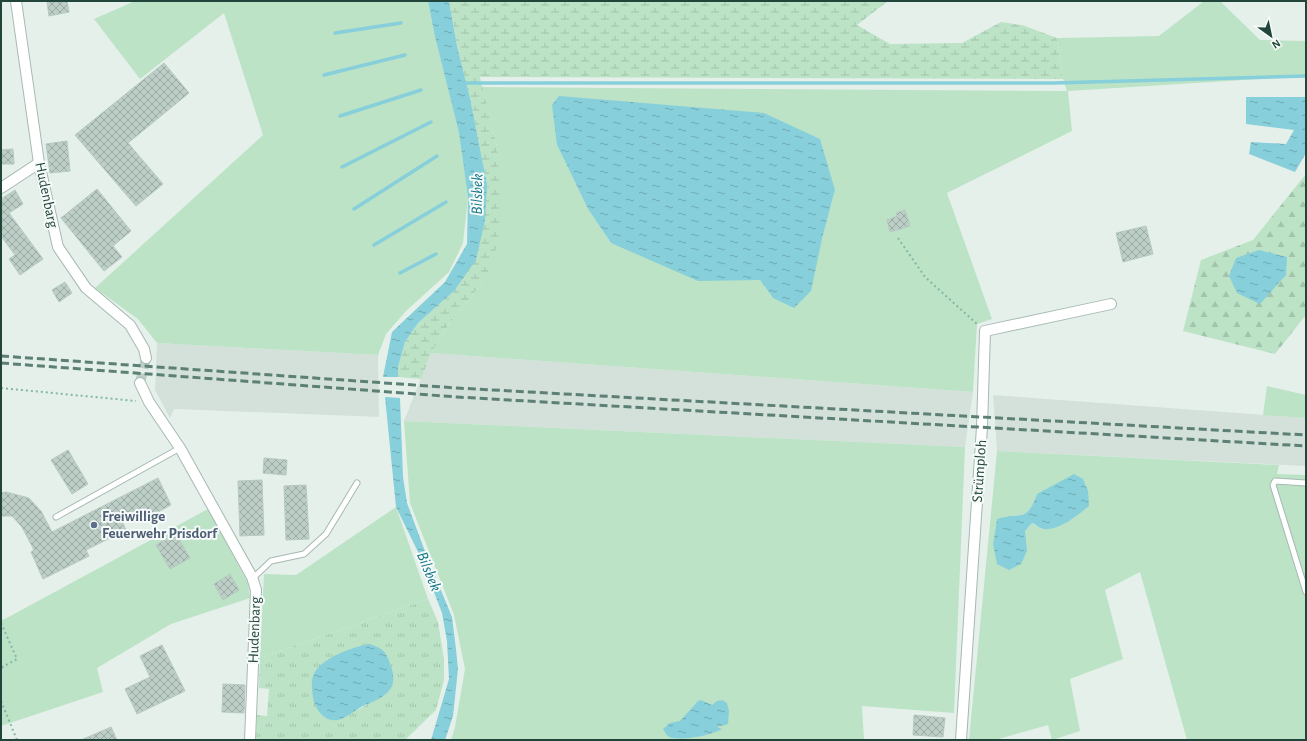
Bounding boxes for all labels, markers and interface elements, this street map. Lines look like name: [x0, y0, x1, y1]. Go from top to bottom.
north arrow: [1251, 16, 1291, 56]
text: N: [1270, 37, 1282, 51]
street label: Hudenbarg: [32, 161, 61, 230]
water label: Bilsbek: [469, 173, 485, 215]
street label: Strümploh: [970, 439, 989, 503]
place label: Freiwillige Feuerwehr Prisdorf: [102, 509, 218, 541]
marker: Freiwillige Feuerwehr Prisdorf: [89, 520, 99, 530]
water label: Bilsbek: [414, 549, 444, 593]
street label: Hudenbarg: [246, 596, 263, 664]

